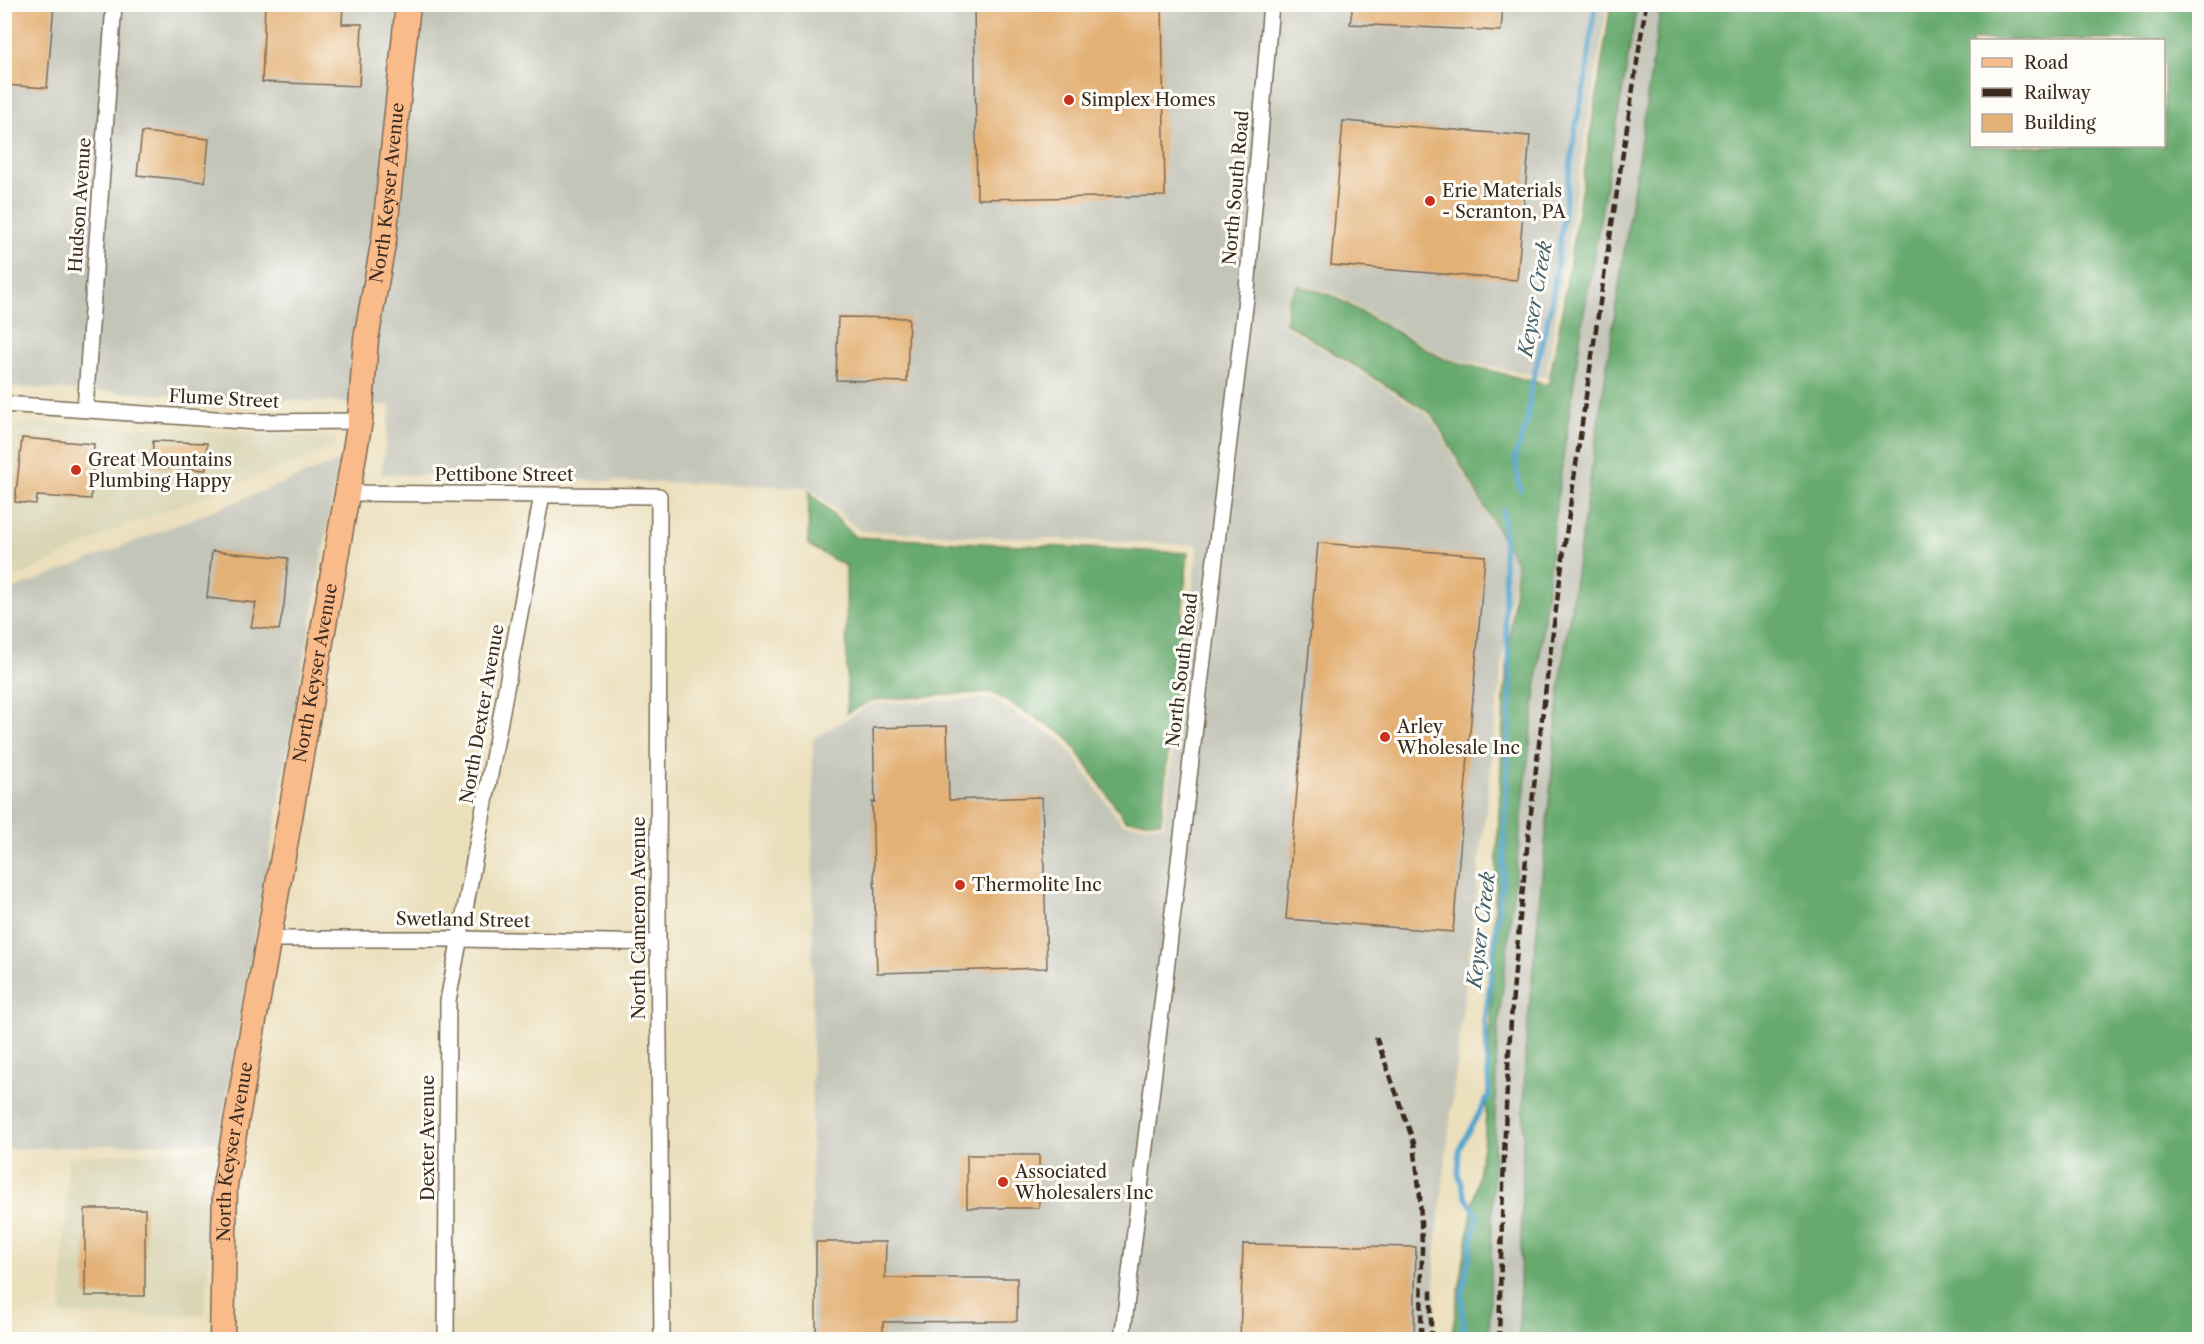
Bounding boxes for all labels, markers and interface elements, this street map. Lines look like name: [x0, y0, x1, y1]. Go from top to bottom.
legend: [1970, 39, 2165, 147]
text: Road: [2024, 52, 2069, 74]
text: Railway: [2024, 82, 2092, 104]
place label: Simplex Homes: [1081, 89, 1216, 111]
marker: Simplex Homes: [1062, 93, 1076, 107]
street label: North Keyser Avenue: [365, 101, 409, 285]
street label: North South Road: [1218, 110, 1254, 266]
text: Building: [2024, 112, 2096, 134]
street label: Hudson Avenue: [64, 137, 96, 273]
place label: Erie Materials - Scranton, PA: [1442, 180, 1567, 223]
marker: Erie Materials - Scranton, PA: [1423, 194, 1437, 208]
water label: Keyser Creek: [1513, 239, 1557, 361]
street label: Flume Street: [168, 385, 280, 413]
place label: Great Mountains Plumbing Happy: [88, 449, 233, 492]
marker: Great Mountains Plumbing Happy: [69, 463, 83, 477]
street label: Pettibone Street: [435, 464, 574, 486]
street label: North Keyser Avenue: [289, 582, 342, 764]
street label: North South Road: [1162, 592, 1202, 748]
street label: North Dexter Avenue: [455, 623, 509, 805]
place label: Arley Wholesale Inc: [1396, 716, 1520, 759]
marker: Arley Wholesale Inc: [1378, 730, 1392, 744]
street label: North Cameron Avenue: [628, 816, 650, 1020]
water label: Keyser Creek: [1462, 870, 1500, 992]
place label: Thermolite Inc: [972, 874, 1102, 896]
marker: Thermolite Inc: [953, 878, 967, 892]
street label: Swetland Street: [396, 908, 531, 932]
street label: North Keyser Avenue: [213, 1060, 258, 1242]
street label: Dexter Avenue: [417, 1075, 439, 1201]
place label: Associated Wholesalers Inc: [1014, 1161, 1153, 1204]
marker: Associated Wholesalers Inc: [996, 1175, 1010, 1189]

